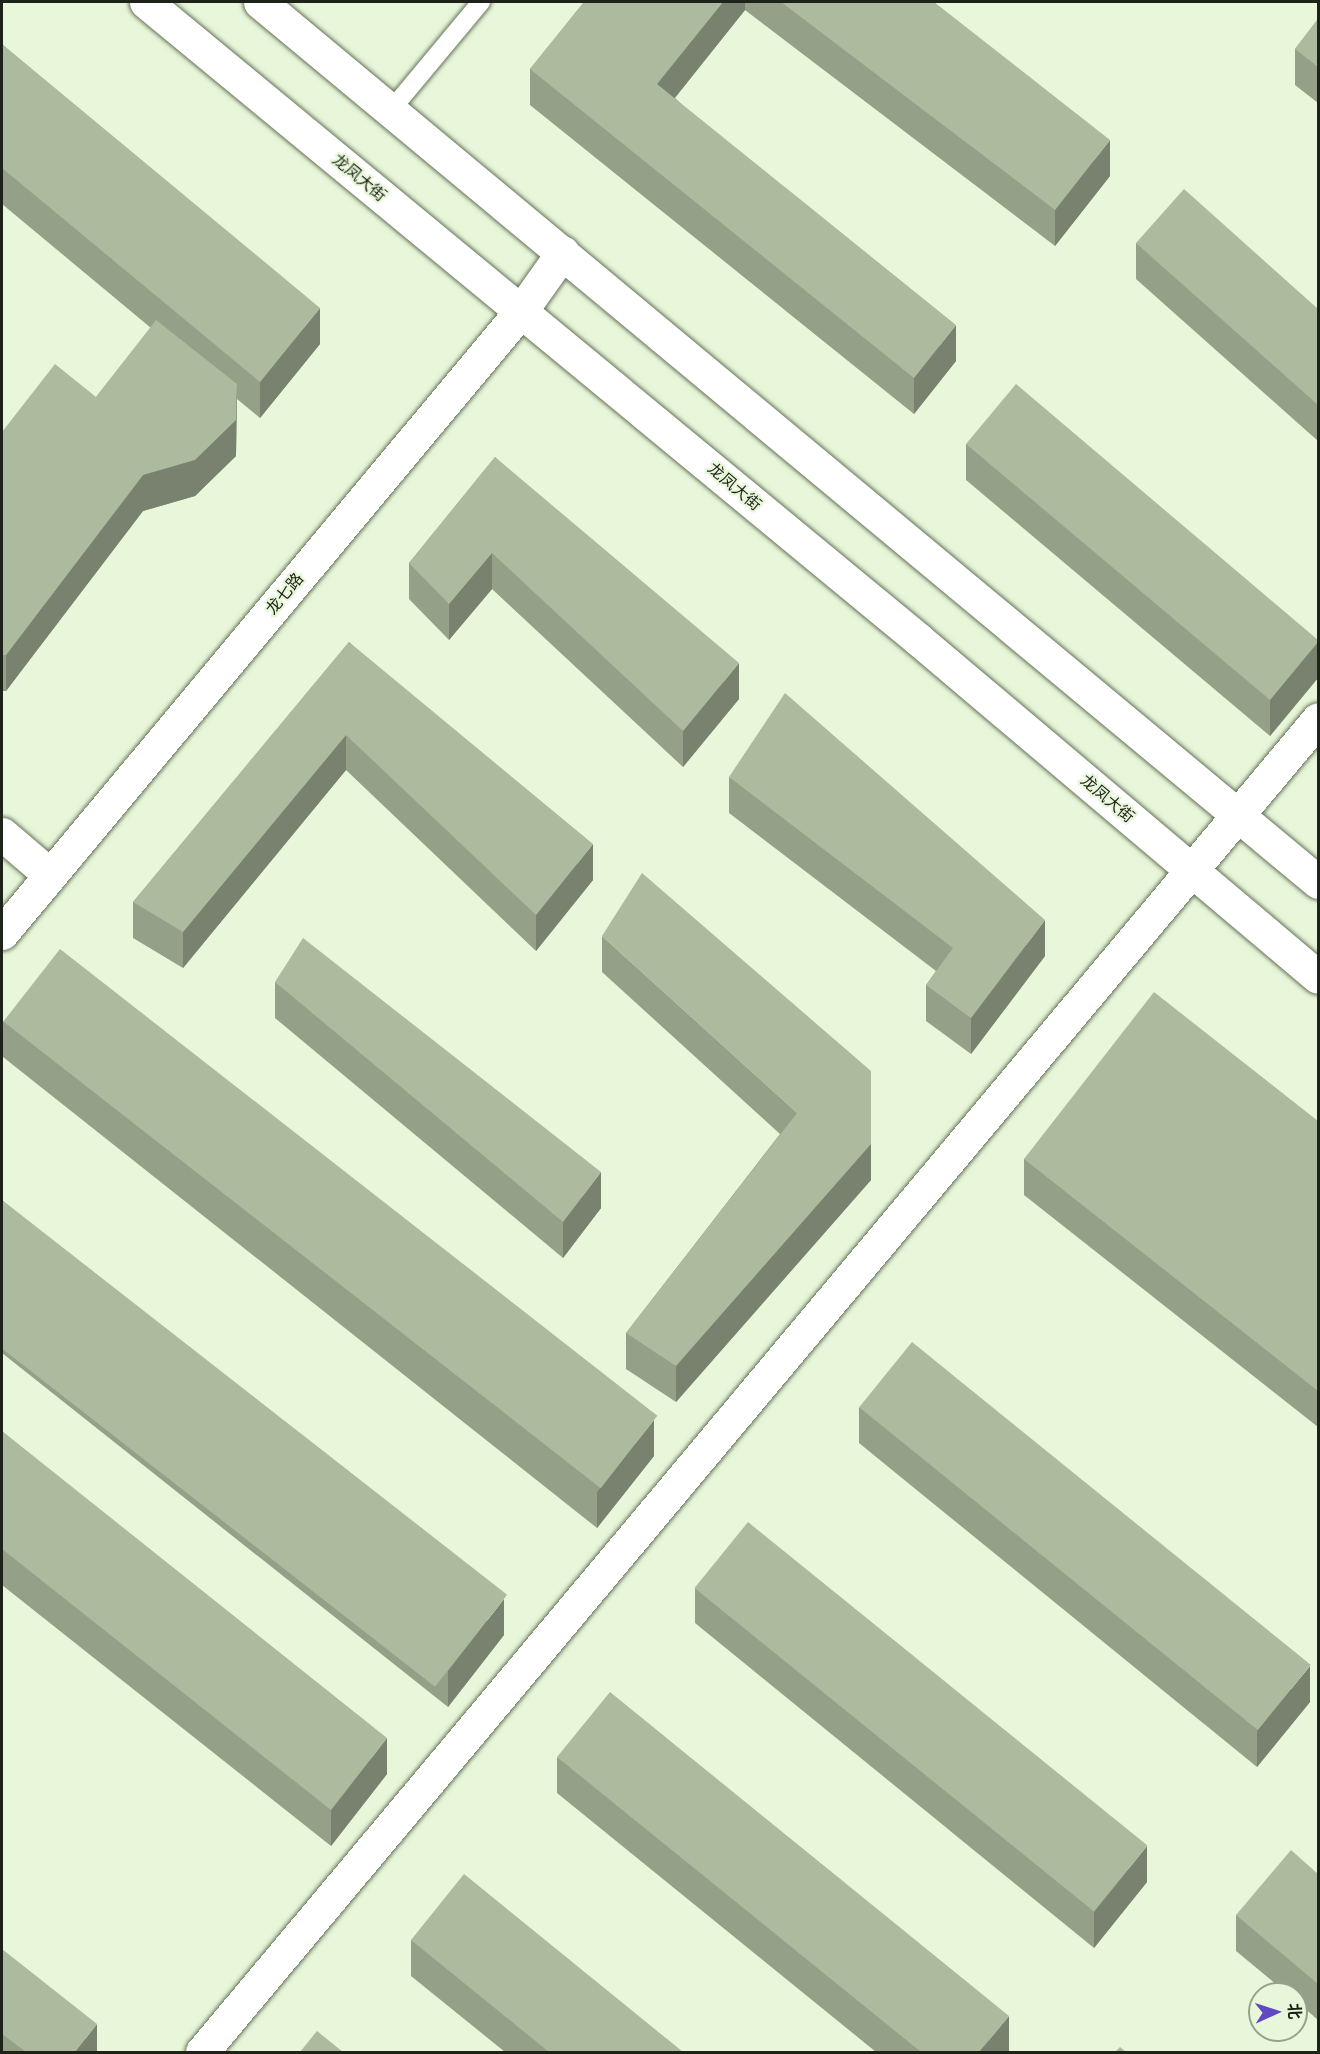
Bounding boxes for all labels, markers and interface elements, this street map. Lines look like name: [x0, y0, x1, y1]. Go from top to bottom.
street label: 龙凤大街: [328, 150, 390, 206]
street label: 龙凤大街: [703, 459, 765, 515]
street label: 龙七路: [262, 569, 308, 619]
street label: 龙凤大街: [1076, 771, 1138, 827]
north arrow: [1248, 1982, 1308, 2042]
text: 北: [1285, 2003, 1304, 2020]

